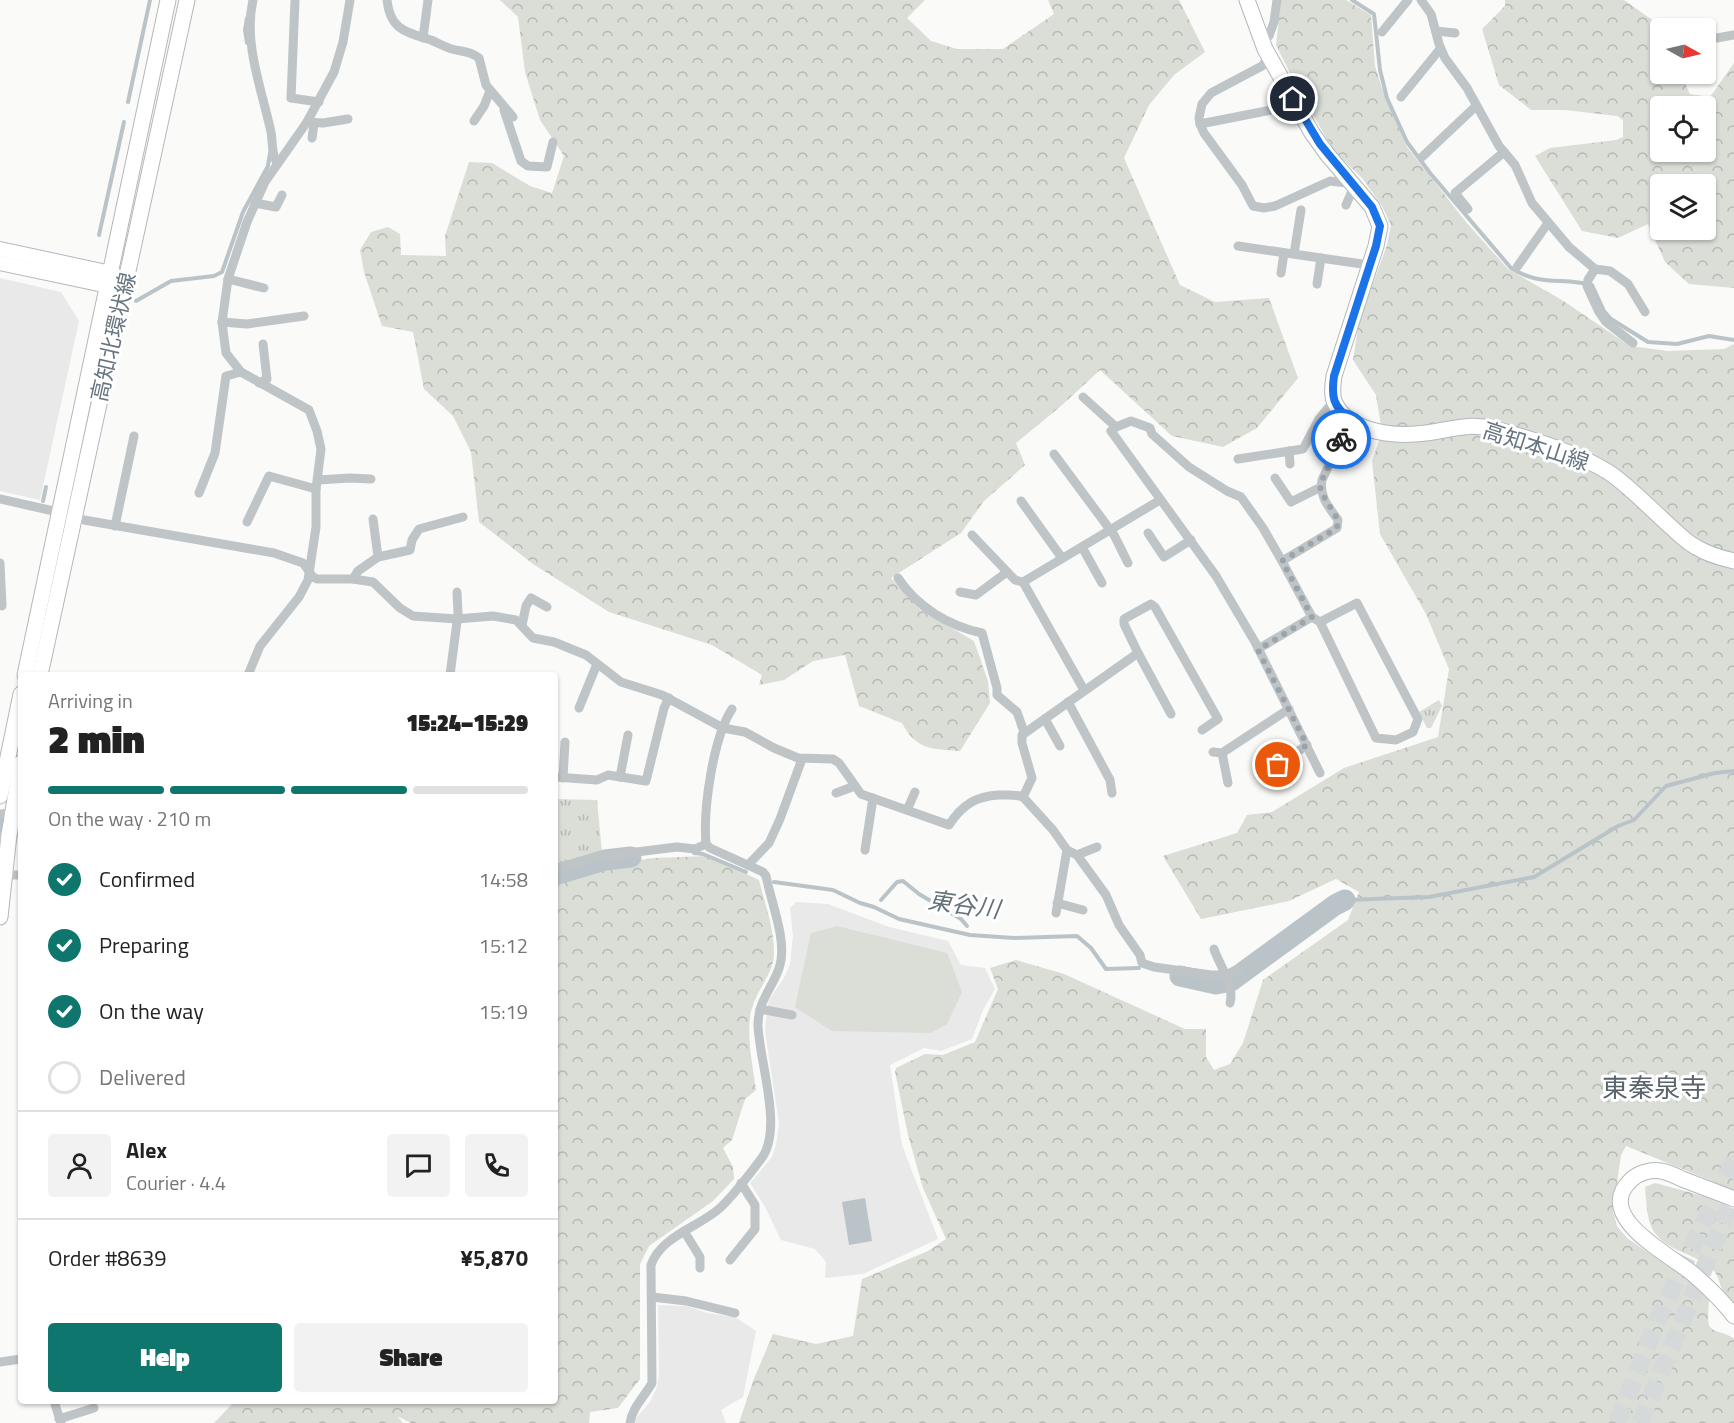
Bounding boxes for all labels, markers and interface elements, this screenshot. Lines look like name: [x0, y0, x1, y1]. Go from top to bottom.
north arrow: [1650, 18, 1716, 84]
map controls: [1650, 18, 1716, 240]
pin: [1267, 73, 1318, 124]
icon: home: [1276, 82, 1309, 115]
button: locate: [1650, 96, 1716, 162]
button: layers: [1650, 174, 1716, 240]
street label: 高知北環状線: [82, 269, 144, 405]
courier: [1311, 409, 1371, 469]
street label: 高知本山線: [1478, 413, 1594, 479]
icon: bike: [1325, 423, 1358, 456]
text: Arriving in: [48, 685, 133, 716]
text: 15:24–15:29: [406, 706, 528, 740]
text: 2 min: [48, 709, 145, 768]
pin: [1252, 739, 1303, 790]
icon: bag: [1261, 748, 1294, 781]
text: On the way · 210 m: [48, 803, 211, 834]
text: Confirmed: [99, 862, 195, 896]
icon: check: [48, 863, 81, 896]
text: 14:58: [479, 864, 528, 895]
water label: 東谷川: [926, 881, 1005, 927]
text: Preparing: [99, 928, 189, 962]
icon: check: [48, 929, 81, 962]
text: 15:12: [479, 930, 528, 961]
text: On the way: [99, 994, 204, 1028]
icon: check: [48, 995, 81, 1028]
text: 15:19: [479, 996, 528, 1027]
text: Delivered: [99, 1060, 186, 1094]
district label: 東秦泉寺: [1602, 1068, 1706, 1107]
text: Alex: [126, 1133, 167, 1167]
button: person: [48, 1134, 111, 1197]
button: chat: [387, 1134, 450, 1197]
button: phone: [465, 1134, 528, 1197]
text: Courier · 4.4: [126, 1167, 226, 1198]
text: Order #8639: [48, 1241, 167, 1275]
text: ¥5,870: [461, 1241, 528, 1275]
button: Help: [48, 1323, 282, 1392]
button: Share: [294, 1323, 528, 1392]

